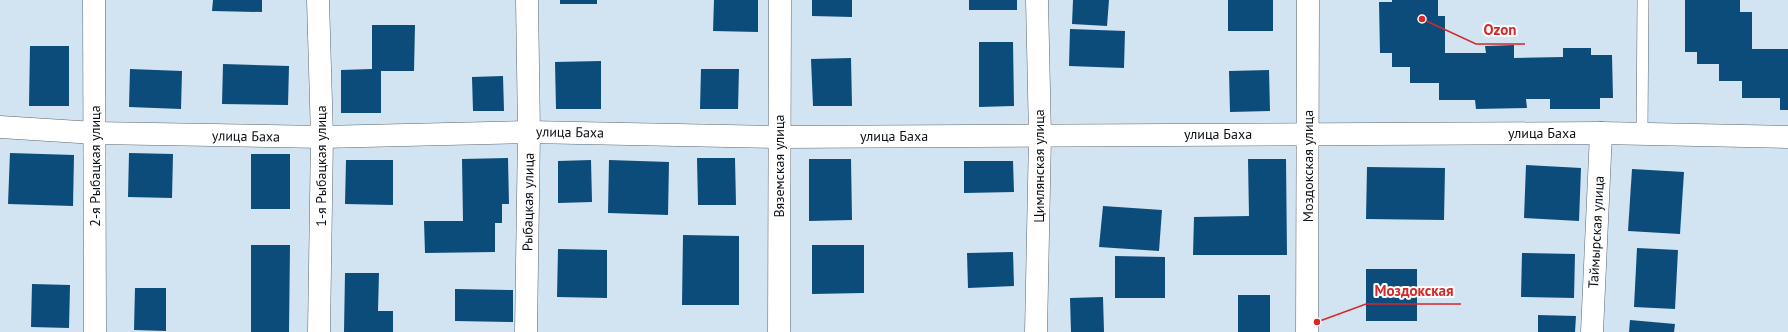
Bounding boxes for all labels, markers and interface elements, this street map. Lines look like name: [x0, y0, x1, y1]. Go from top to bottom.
callout: Ozon: [1476, 17, 1525, 44]
text: Ozon: [1484, 20, 1516, 39]
street label: 2-я Рыбацкая улица: [86, 105, 104, 227]
street label: 1-я Рыбацкая улица: [312, 105, 330, 227]
street label: Цимлянская улица: [1030, 109, 1048, 223]
street label: Моздокская улица: [1299, 110, 1317, 222]
street label: Вяземская улица: [770, 114, 788, 218]
street label: улица Баха: [536, 122, 604, 142]
street label: улица Баха: [1508, 124, 1576, 142]
street label: улица Баха: [1184, 125, 1252, 143]
street label: улица Баха: [212, 126, 280, 146]
street label: улица Баха: [860, 127, 928, 145]
street label: Рыбацкая улица: [518, 153, 538, 251]
street label: Таймырская улица: [1584, 175, 1608, 289]
callout: Моздокская: [1366, 277, 1461, 304]
text: Моздокская: [1374, 281, 1454, 300]

